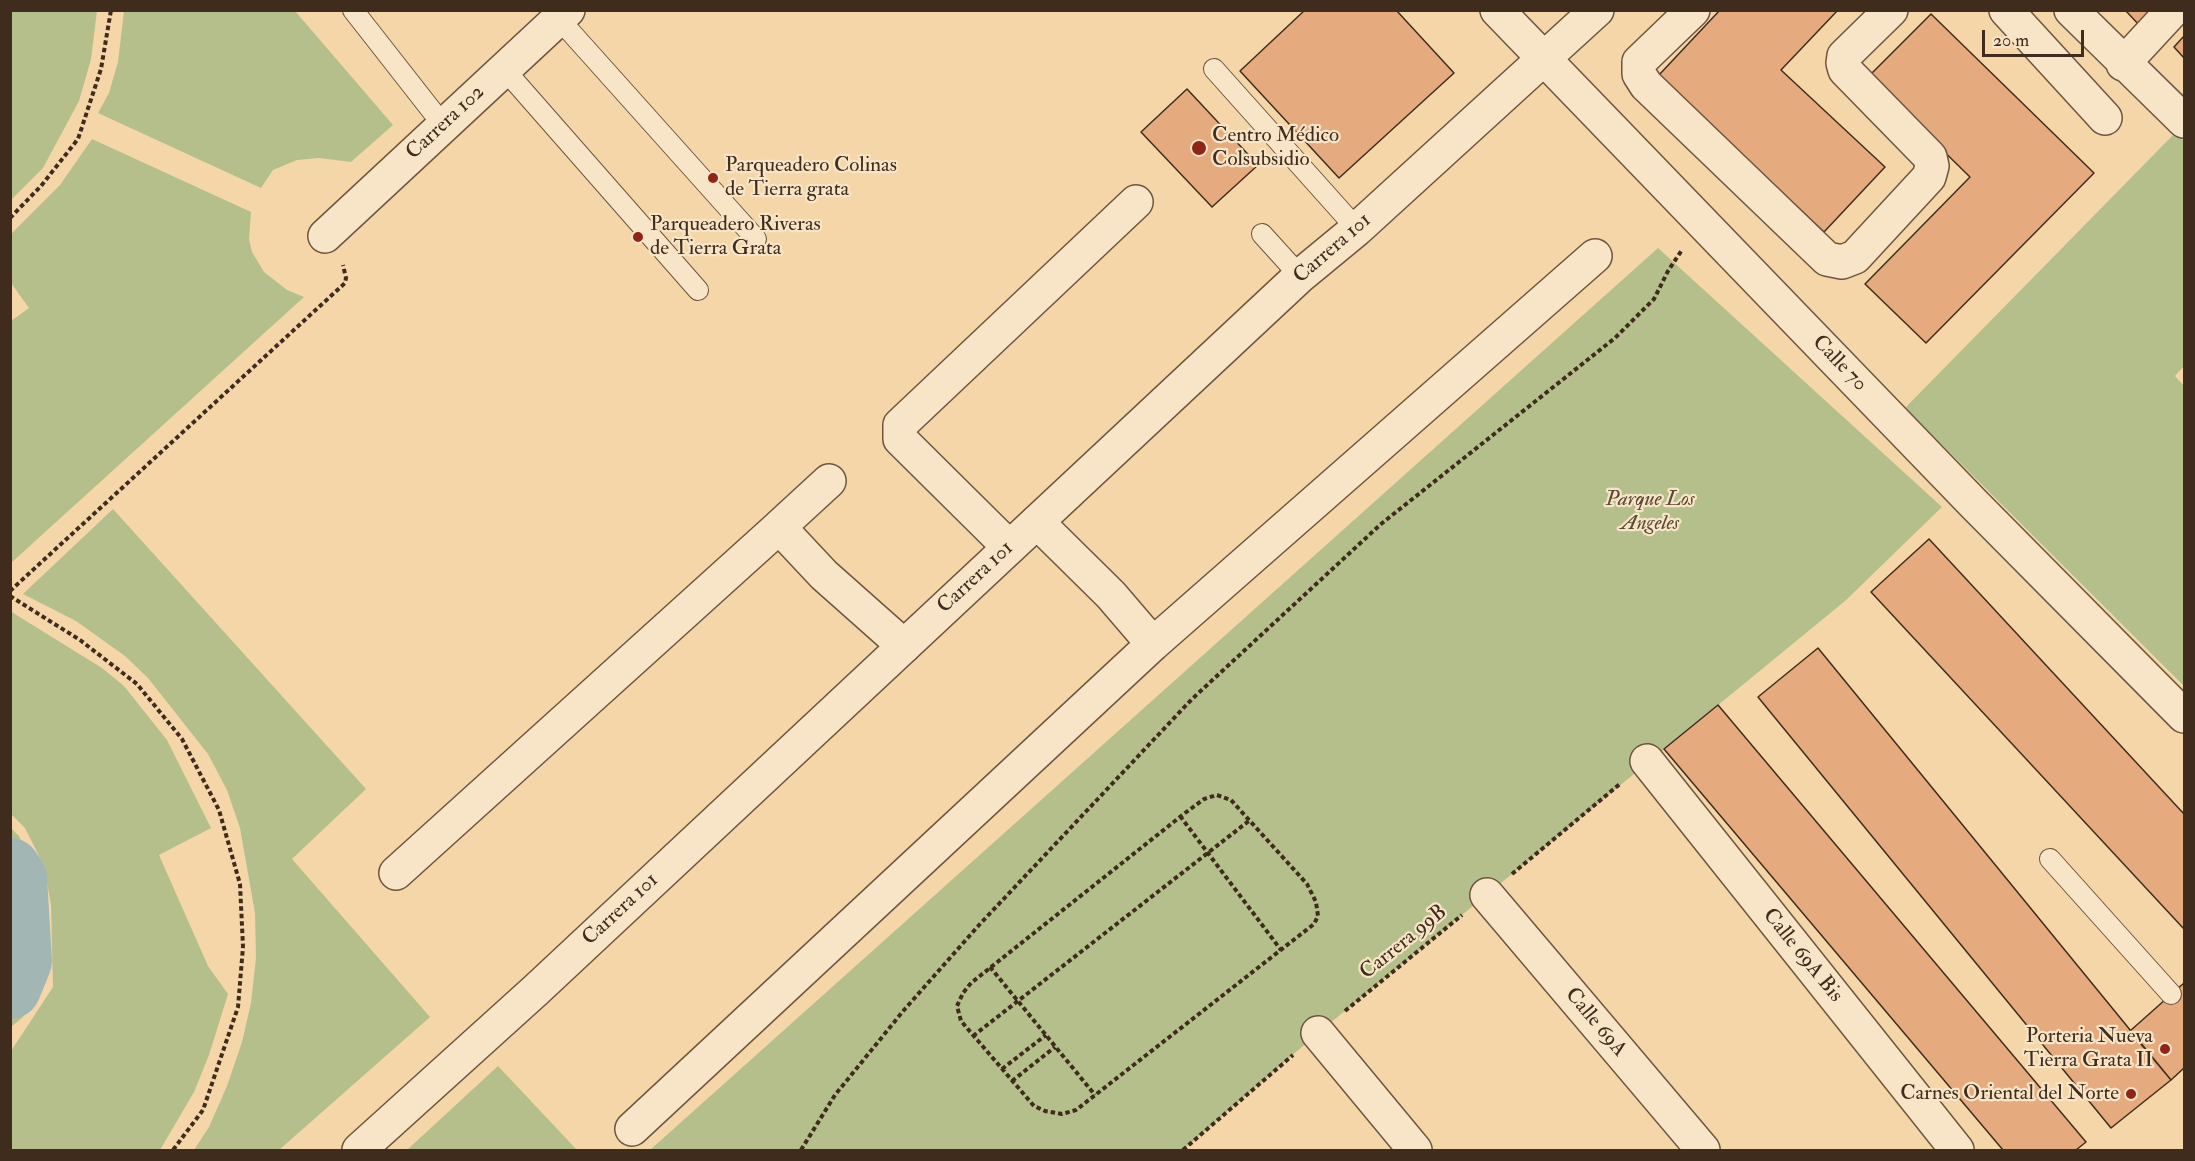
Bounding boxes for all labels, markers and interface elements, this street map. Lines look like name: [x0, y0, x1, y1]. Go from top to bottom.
scale bar: [1985, 18, 2087, 56]
text: 20 m: [1993, 29, 2029, 52]
street label: Carrera 102: [402, 80, 490, 166]
place label: Centro Médico Colsubsidio: [1212, 123, 1339, 173]
marker: Centro Médico Colsubsidio: [1190, 139, 1208, 157]
place label: Parqueadero Colinas de Tierra grata: [725, 153, 897, 203]
marker: Parqueadero Colinas de Tierra grata: [706, 171, 720, 185]
street label: Carrera 101: [1289, 208, 1377, 290]
place label: Parqueadero Riveras de Tierra Grata: [650, 212, 821, 262]
marker: Parqueadero Riveras de Tierra Grata: [631, 230, 645, 244]
street label: Calle 70: [1806, 331, 1872, 397]
park label: Parque Los Angeles: [1606, 487, 1694, 537]
street label: Carrera 101: [933, 537, 1019, 619]
street label: Carrera 101: [578, 869, 664, 951]
street label: Carrera 99B: [1355, 900, 1453, 986]
street label: Calle 69A Bis: [1757, 904, 1847, 1008]
street label: Calle 69A: [1559, 983, 1631, 1063]
place label: Porteria Nueva Tierra Grata II: [2024, 1024, 2153, 1074]
marker: Porteria Nueva Tierra Grata II: [2158, 1042, 2172, 1056]
place label: Carnes Oriental del Norte: [1900, 1081, 2119, 1107]
marker: Carnes Oriental del Norte: [2124, 1087, 2138, 1101]

